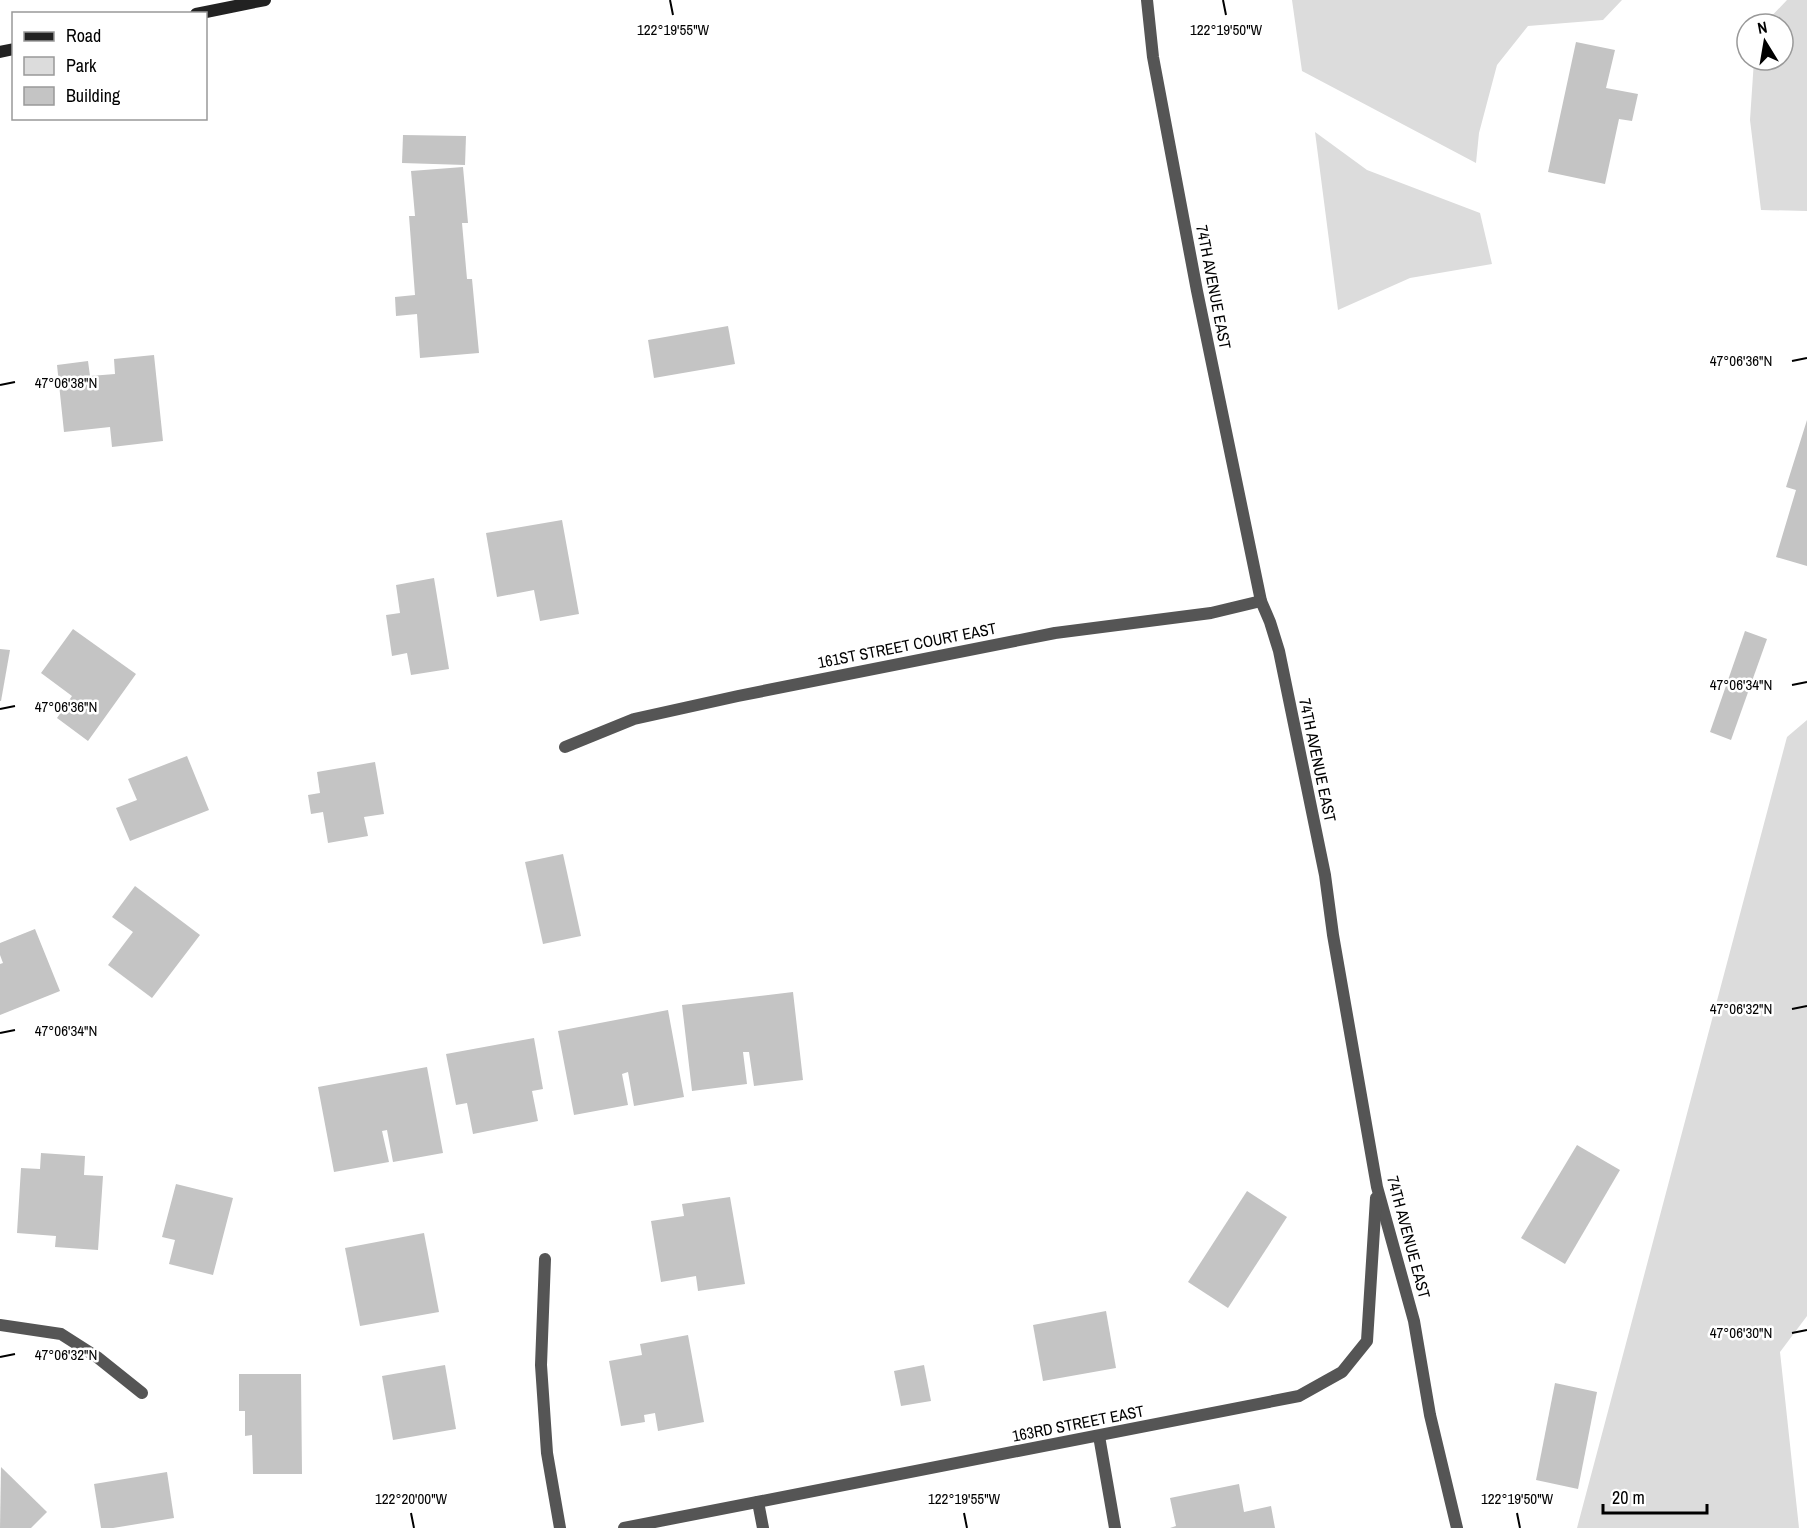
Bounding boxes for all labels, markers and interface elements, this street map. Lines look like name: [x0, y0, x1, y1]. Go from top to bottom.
legend: [12, 12, 207, 120]
north arrow: [1735, 12, 1795, 72]
text: N: [1755, 16, 1769, 39]
text: 122°19'55"W: [637, 19, 709, 40]
text: 122°19'50"W: [1190, 19, 1262, 40]
text: Road: [66, 23, 101, 48]
text: Park: [66, 53, 97, 78]
text: Building: [66, 83, 121, 108]
street label: 74TH AVENUE EAST: [1191, 223, 1237, 351]
text: 47°06'36"N: [1710, 350, 1772, 371]
text: 47°06'38"N: [35, 372, 97, 393]
street label: 161ST STREET COURT EAST: [816, 617, 998, 673]
text: 47°06'34"N: [1710, 674, 1772, 695]
text: 47°06'36"N: [35, 696, 97, 717]
street label: 74TH AVENUE EAST: [1294, 696, 1342, 824]
text: 47°06'32"N: [1710, 998, 1772, 1019]
text: 47°06'34"N: [35, 1020, 97, 1041]
street label: 74TH AVENUE EAST: [1382, 1173, 1436, 1301]
text: 47°06'30"N: [1710, 1322, 1772, 1343]
text: 47°06'32"N: [35, 1344, 97, 1365]
street label: 163RD STREET EAST: [1010, 1399, 1146, 1447]
scale bar: [1603, 1477, 1706, 1515]
text: 20 m: [1612, 1485, 1645, 1510]
text: 122°20'00"W: [375, 1488, 447, 1509]
text: 122°19'55"W: [928, 1488, 1000, 1509]
text: 122°19'50"W: [1481, 1488, 1553, 1509]

